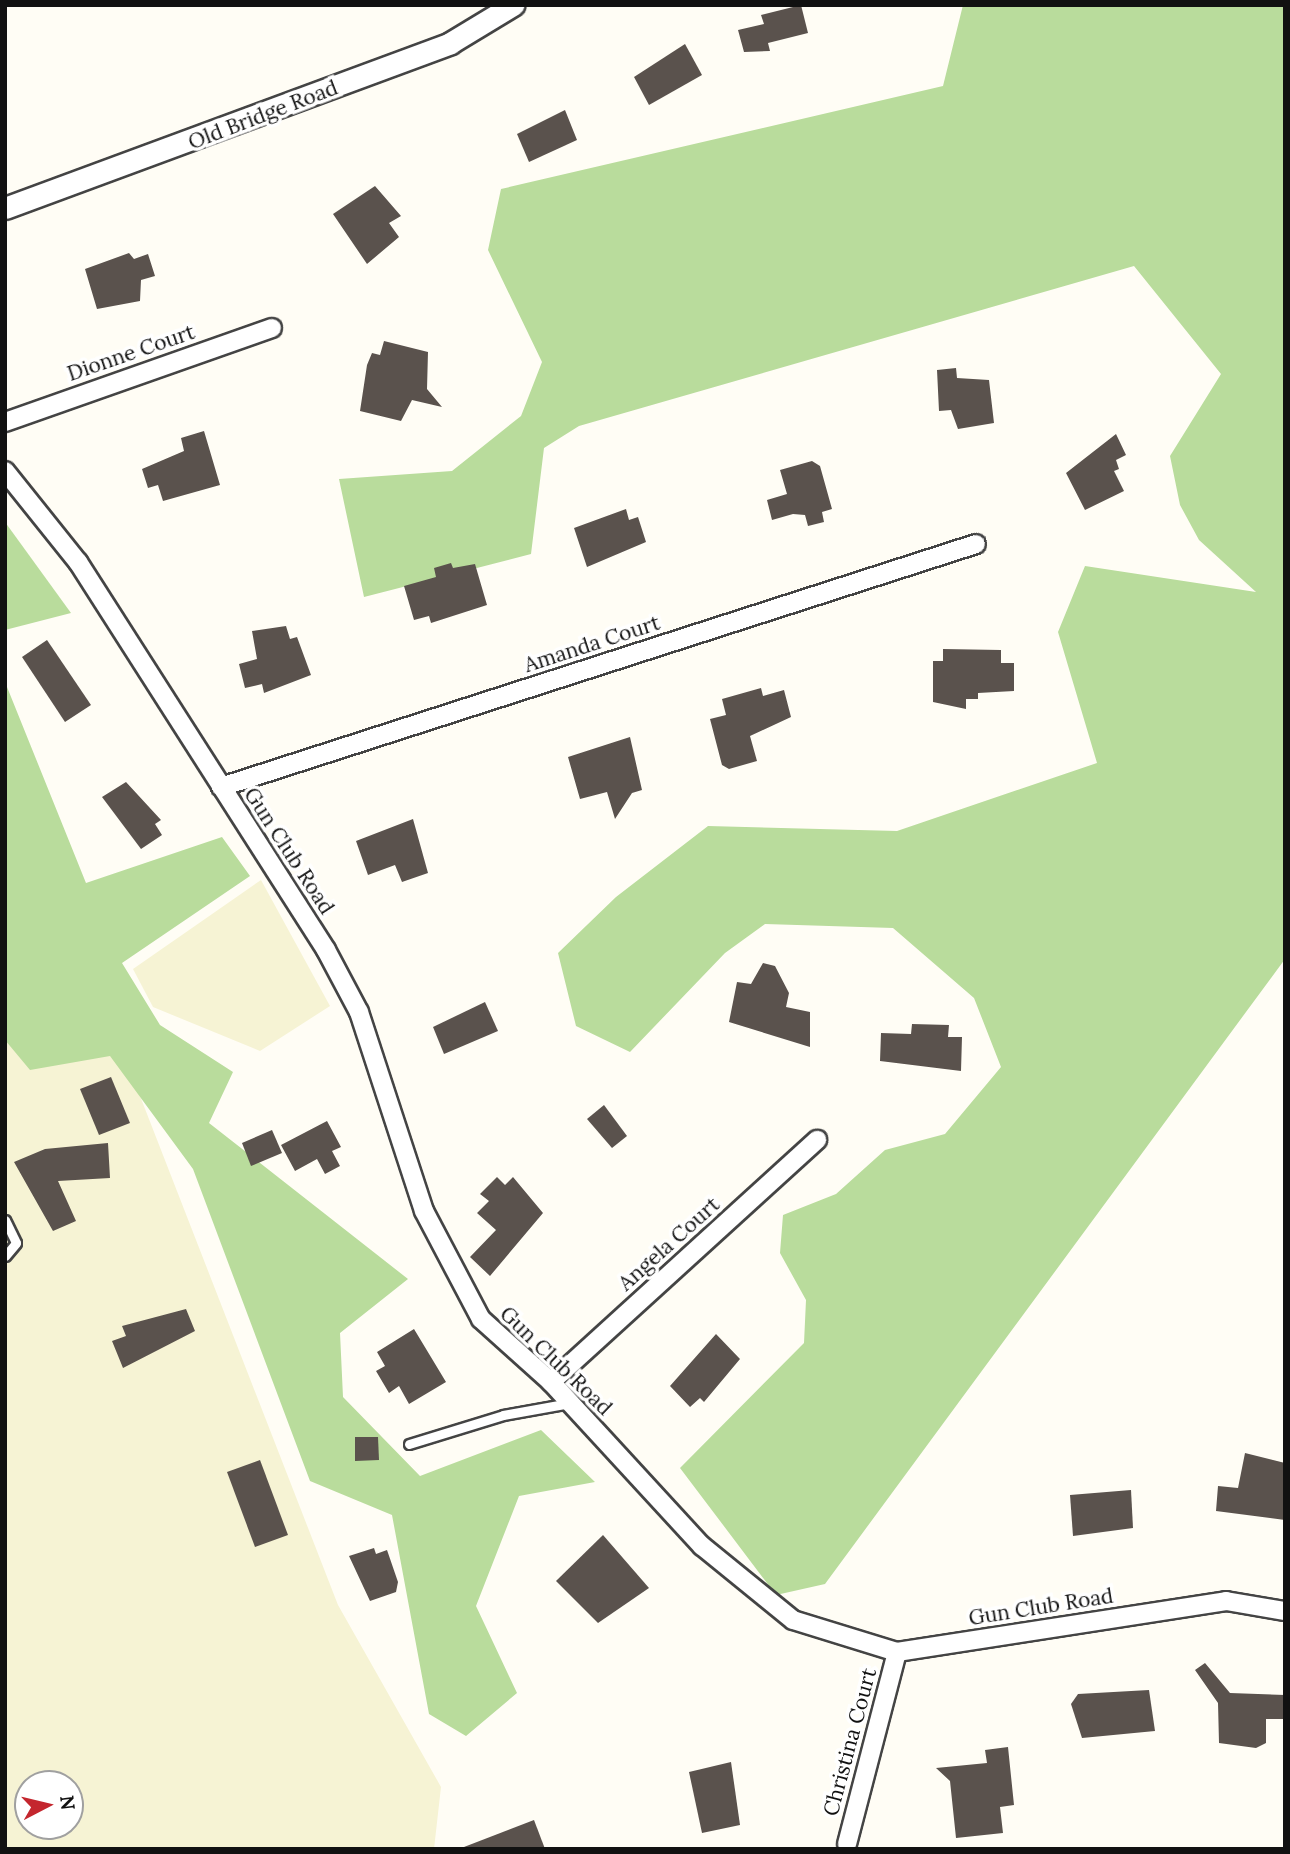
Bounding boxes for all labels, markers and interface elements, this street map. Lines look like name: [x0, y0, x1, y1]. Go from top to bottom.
street label: Old Bridge Road: [185, 75, 341, 155]
street label: Dionne Court: [64, 319, 198, 387]
street label: Amanda Court: [521, 610, 663, 678]
street label: Gun Club Road: [239, 783, 339, 919]
street label: Angela Court: [613, 1192, 725, 1296]
street label: Gun Club Road: [495, 1301, 617, 1421]
street label: Gun Club Road: [967, 1583, 1115, 1631]
street label: Christina Court: [818, 1665, 882, 1819]
north arrow: [14, 1770, 84, 1840]
text: N: [55, 1794, 81, 1811]

